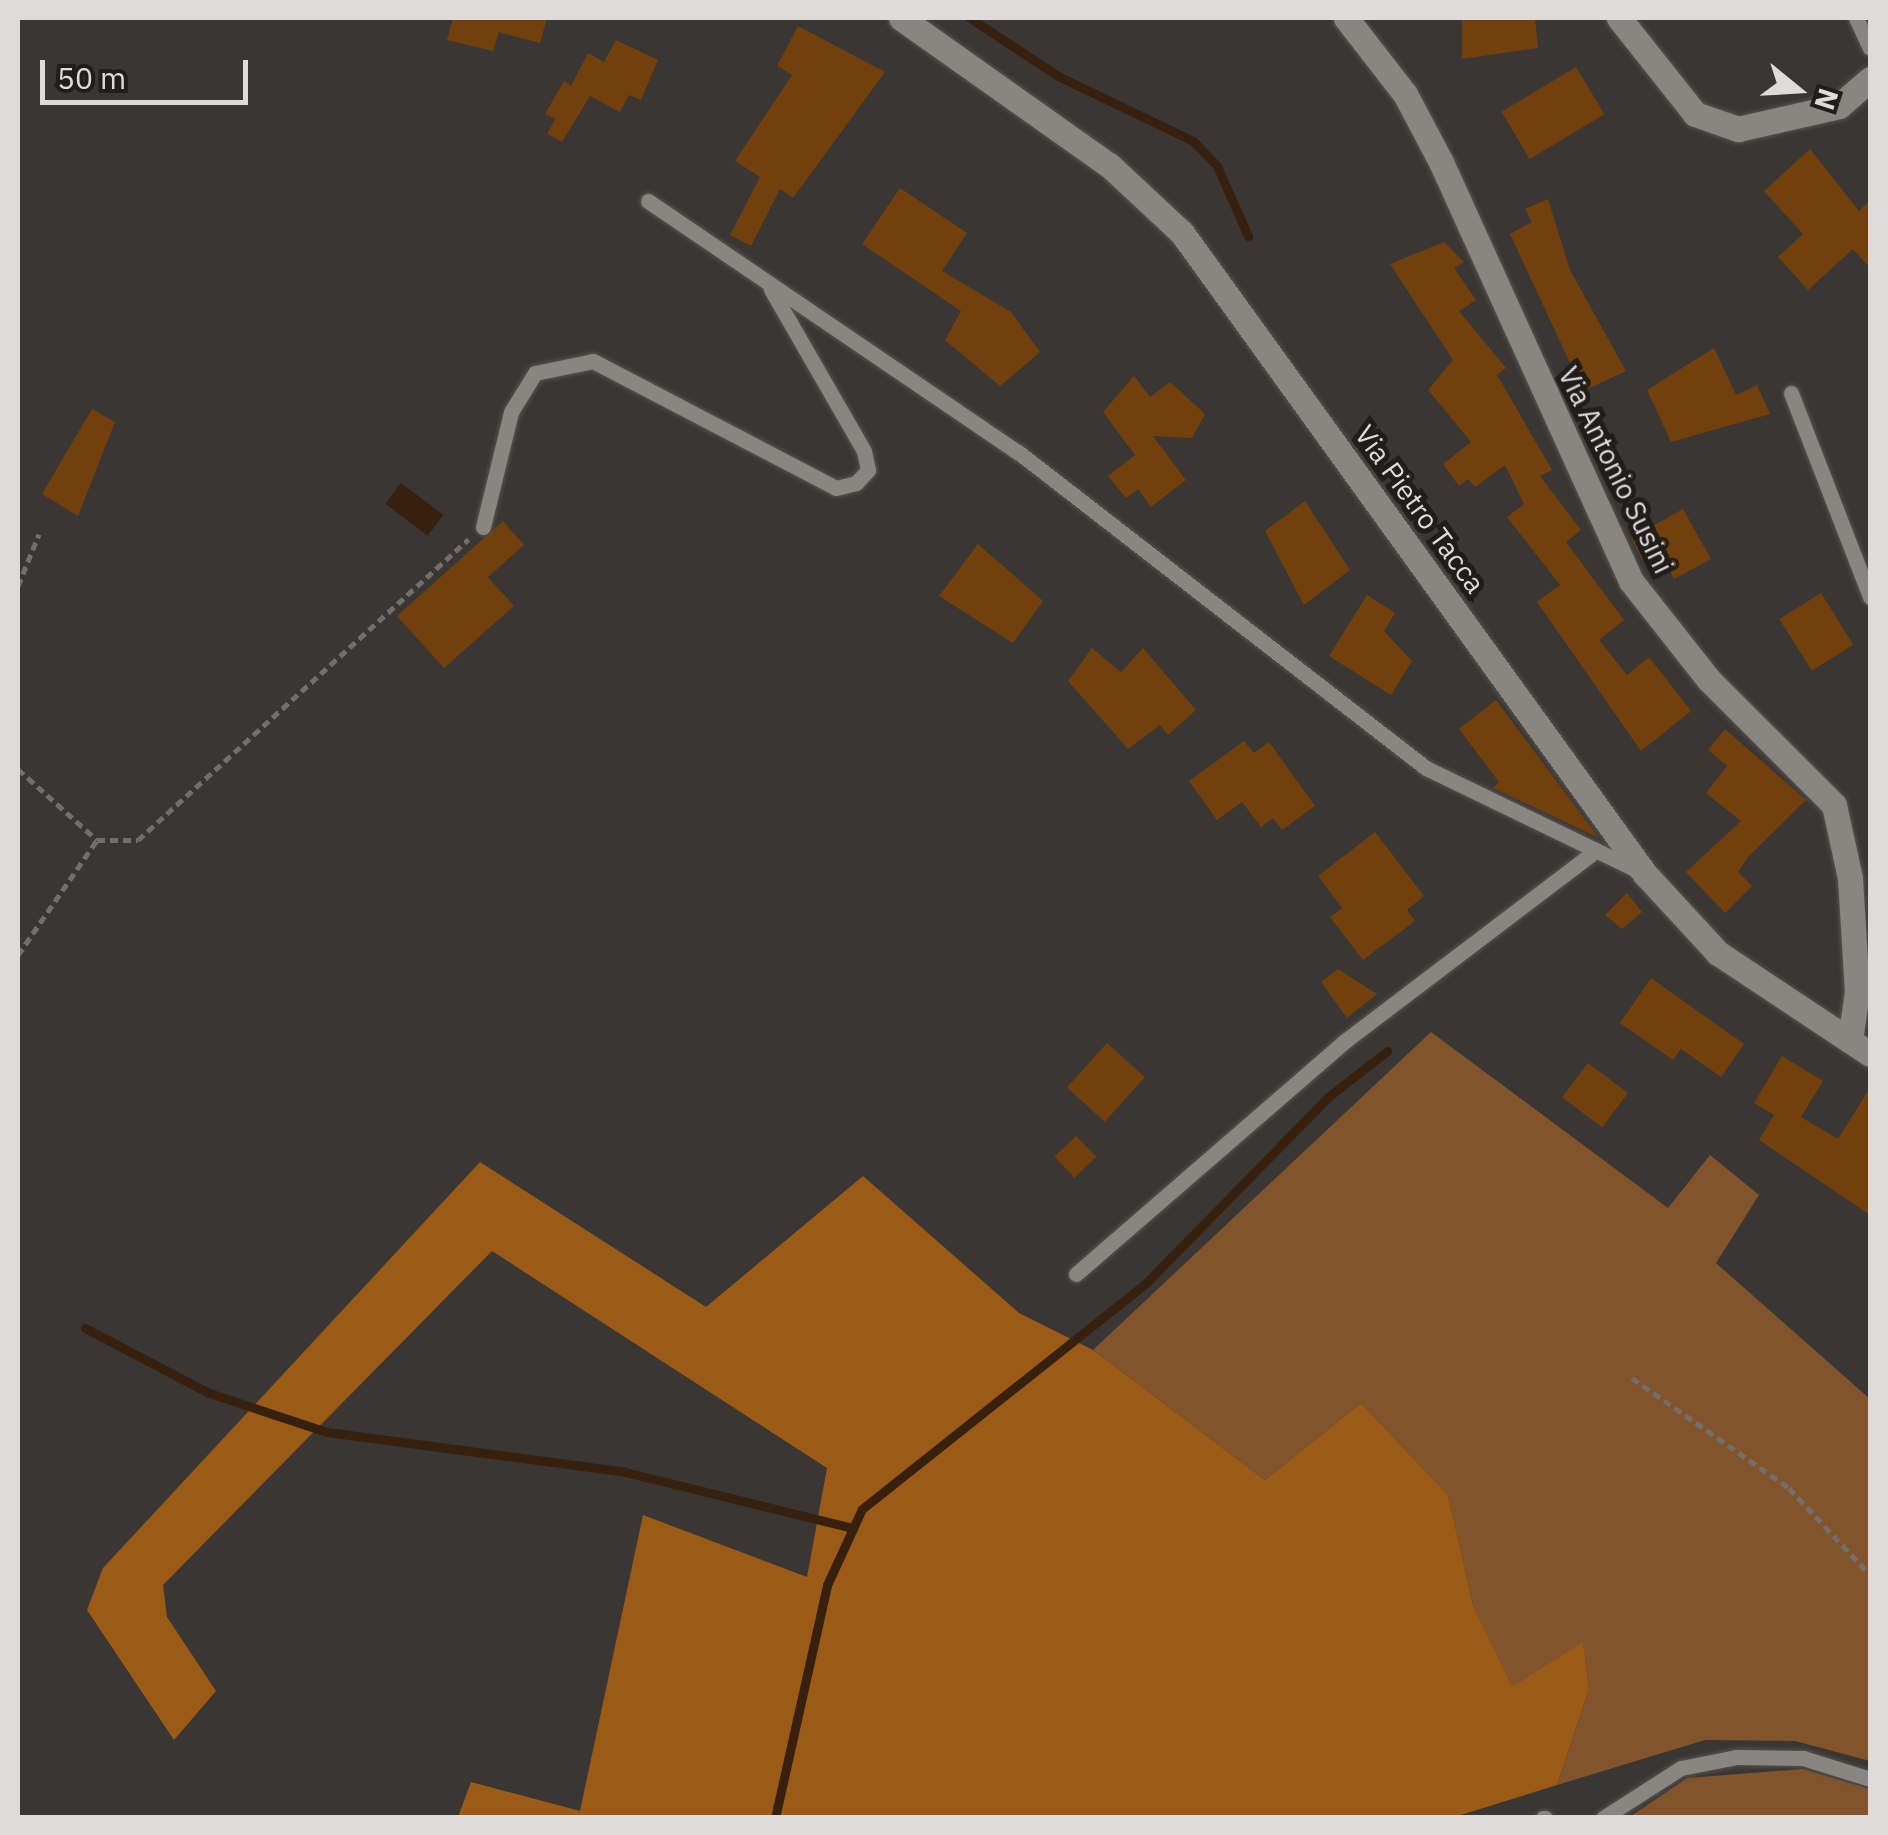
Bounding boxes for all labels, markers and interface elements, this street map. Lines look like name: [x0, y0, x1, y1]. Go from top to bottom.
scale bar: [45, 40, 252, 102]
north arrow: [1748, 40, 1848, 140]
text: 50 m: [57, 58, 126, 97]
text: N: [1806, 84, 1848, 115]
street label: Via Antonio Susini: [1551, 361, 1681, 579]
street label: Via Pietro Tacca: [1348, 419, 1492, 599]

